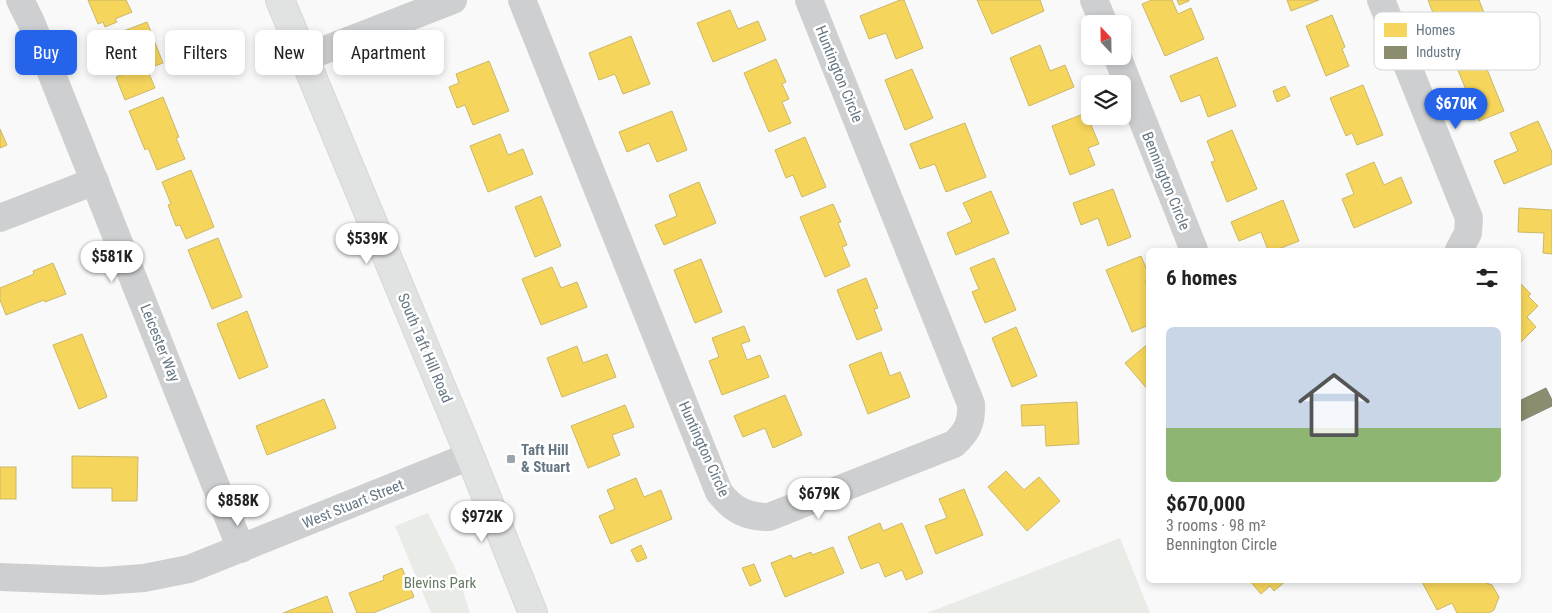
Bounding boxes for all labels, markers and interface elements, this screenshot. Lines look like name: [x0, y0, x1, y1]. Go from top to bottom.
legend: [1374, 12, 1540, 70]
north arrow: [1081, 15, 1131, 65]
map controls: [1081, 15, 1131, 125]
text: Homes: [1416, 22, 1455, 38]
street label: Huntington Circle: [811, 23, 867, 125]
chip: Buy: [15, 30, 77, 75]
chip: Rent: [87, 30, 155, 75]
chip: Filters: [165, 30, 245, 75]
chip: New: [255, 30, 323, 75]
chip: Apartment: [333, 30, 444, 75]
text: Industry: [1416, 44, 1461, 60]
button: layers: [1081, 75, 1131, 125]
pin: $670K: [1421, 88, 1491, 130]
text: $670K: [1435, 94, 1477, 113]
street label: Bennington Circle: [1138, 129, 1194, 233]
pin: $539K: [332, 222, 402, 265]
text: $539K: [346, 229, 388, 248]
pin: $581K: [77, 240, 147, 283]
text: $581K: [91, 247, 133, 266]
icon: filters: [1473, 264, 1501, 292]
text: 6 homes: [1166, 266, 1237, 290]
street label: South Taft Hill Road: [394, 290, 456, 406]
street label: Leicester Way: [136, 301, 184, 385]
icon: home: [1289, 360, 1379, 450]
street label: Huntington Circle: [675, 398, 733, 500]
place label: Taft Hill & Stuart: [521, 441, 571, 476]
marker: Taft Hill & Stuart: [505, 453, 517, 465]
street label: West Stuart Street: [300, 476, 406, 532]
pin: $679K: [784, 478, 854, 520]
pin: $858K: [203, 484, 273, 527]
text: $679K: [798, 484, 840, 503]
text: $858K: [217, 491, 259, 510]
text: $670,000: [1166, 492, 1245, 516]
pin: $972K: [447, 500, 517, 543]
text: $972K: [461, 507, 503, 526]
text: 3 rooms · 98 m²: [1166, 516, 1266, 535]
text: Bennington Circle: [1166, 535, 1277, 554]
park label: Blevins Park: [404, 574, 477, 592]

